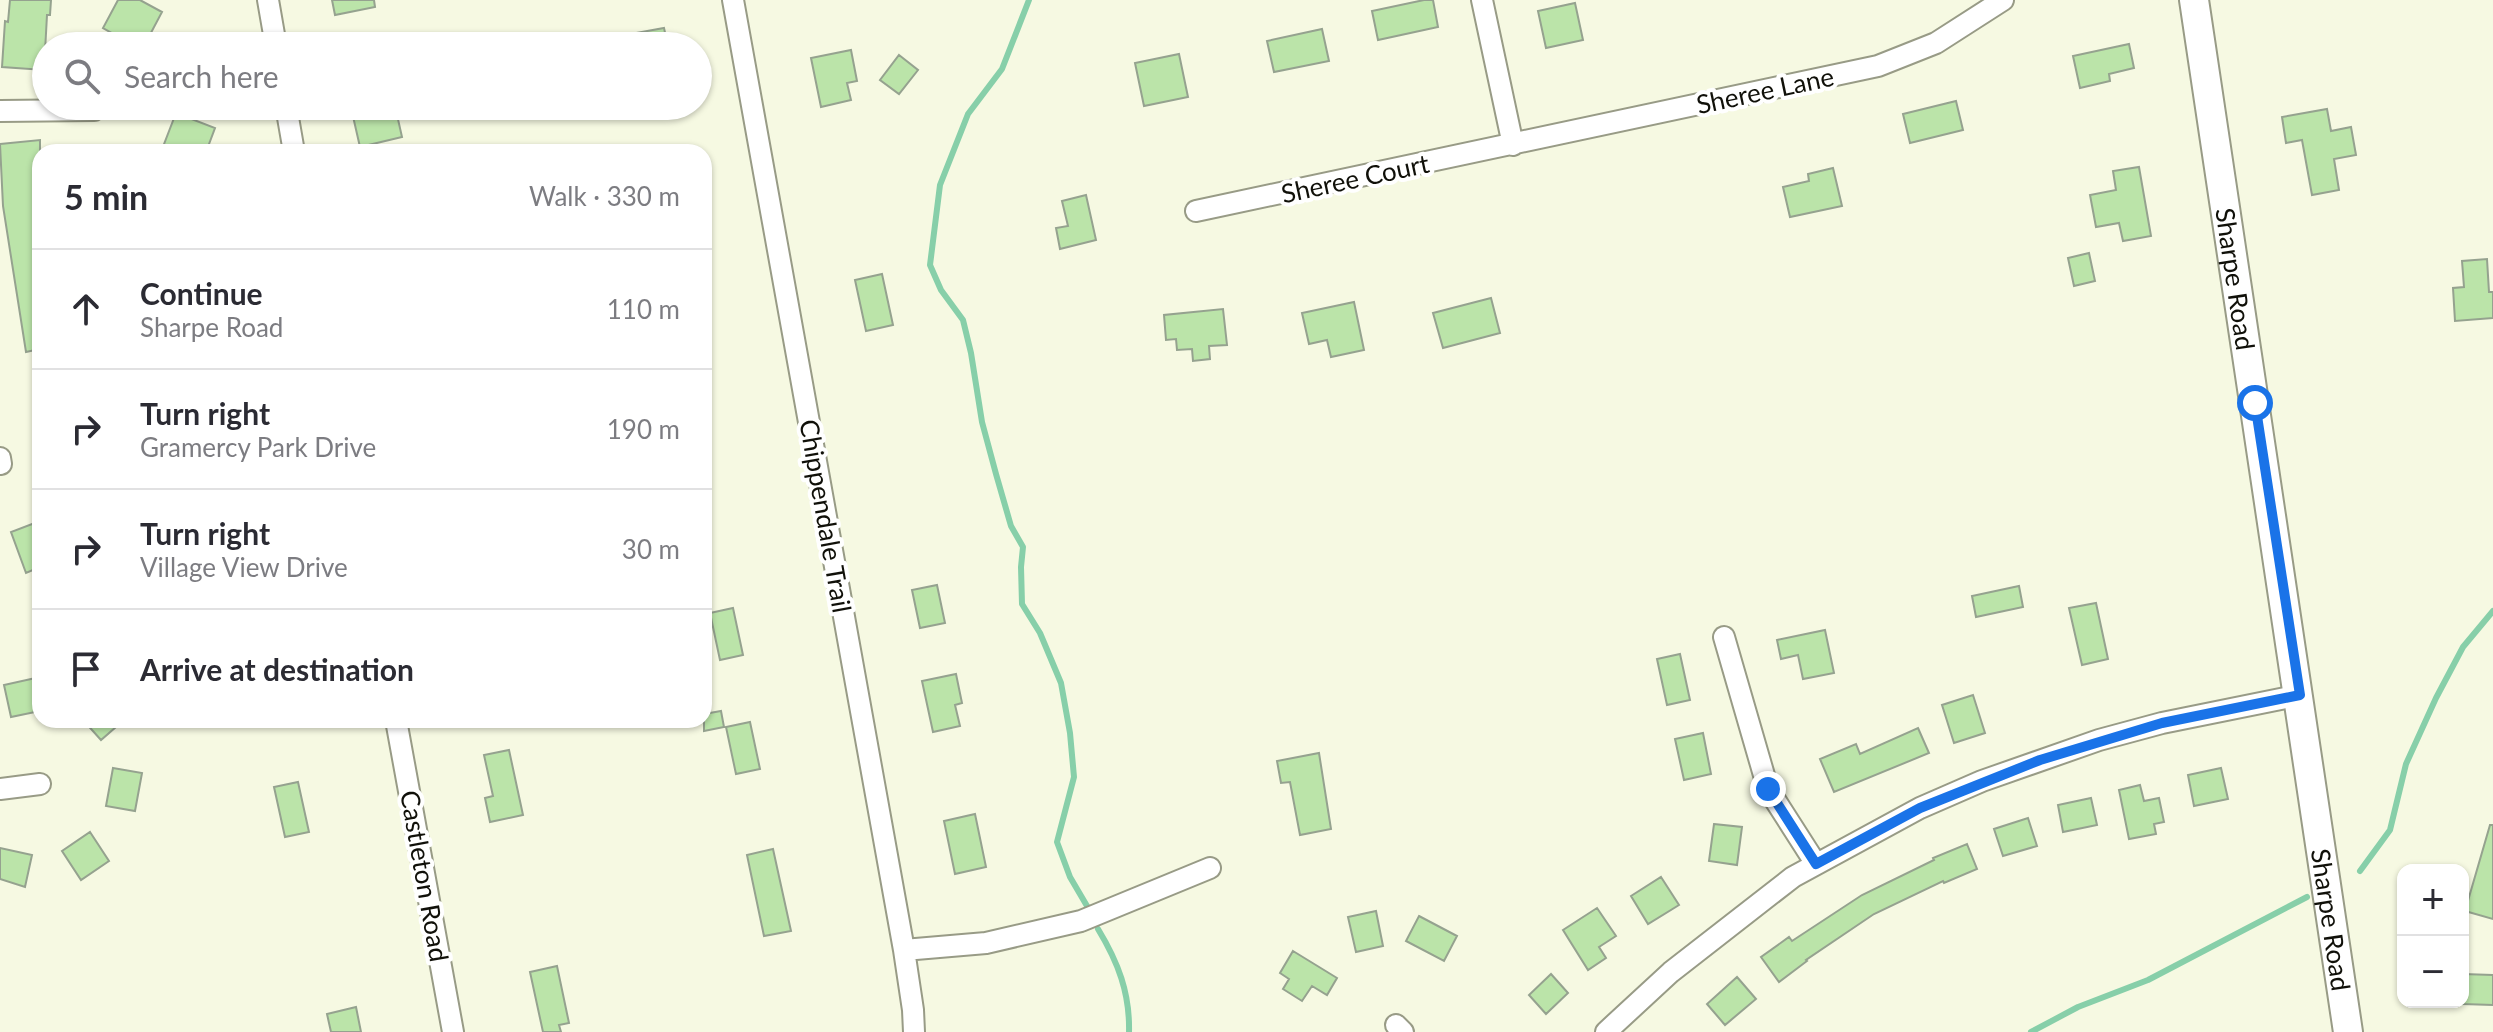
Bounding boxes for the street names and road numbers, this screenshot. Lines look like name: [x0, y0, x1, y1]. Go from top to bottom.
street label: Sheree Lane: [1693, 60, 1837, 120]
street label: Sheree Court: [1278, 147, 1432, 209]
street label: Sharpe Road: [2209, 206, 2262, 352]
street label: Chippendale Trail: [793, 417, 859, 615]
street label: Castleton Road: [394, 788, 456, 964]
street label: Sharpe Road: [2305, 846, 2358, 993]

